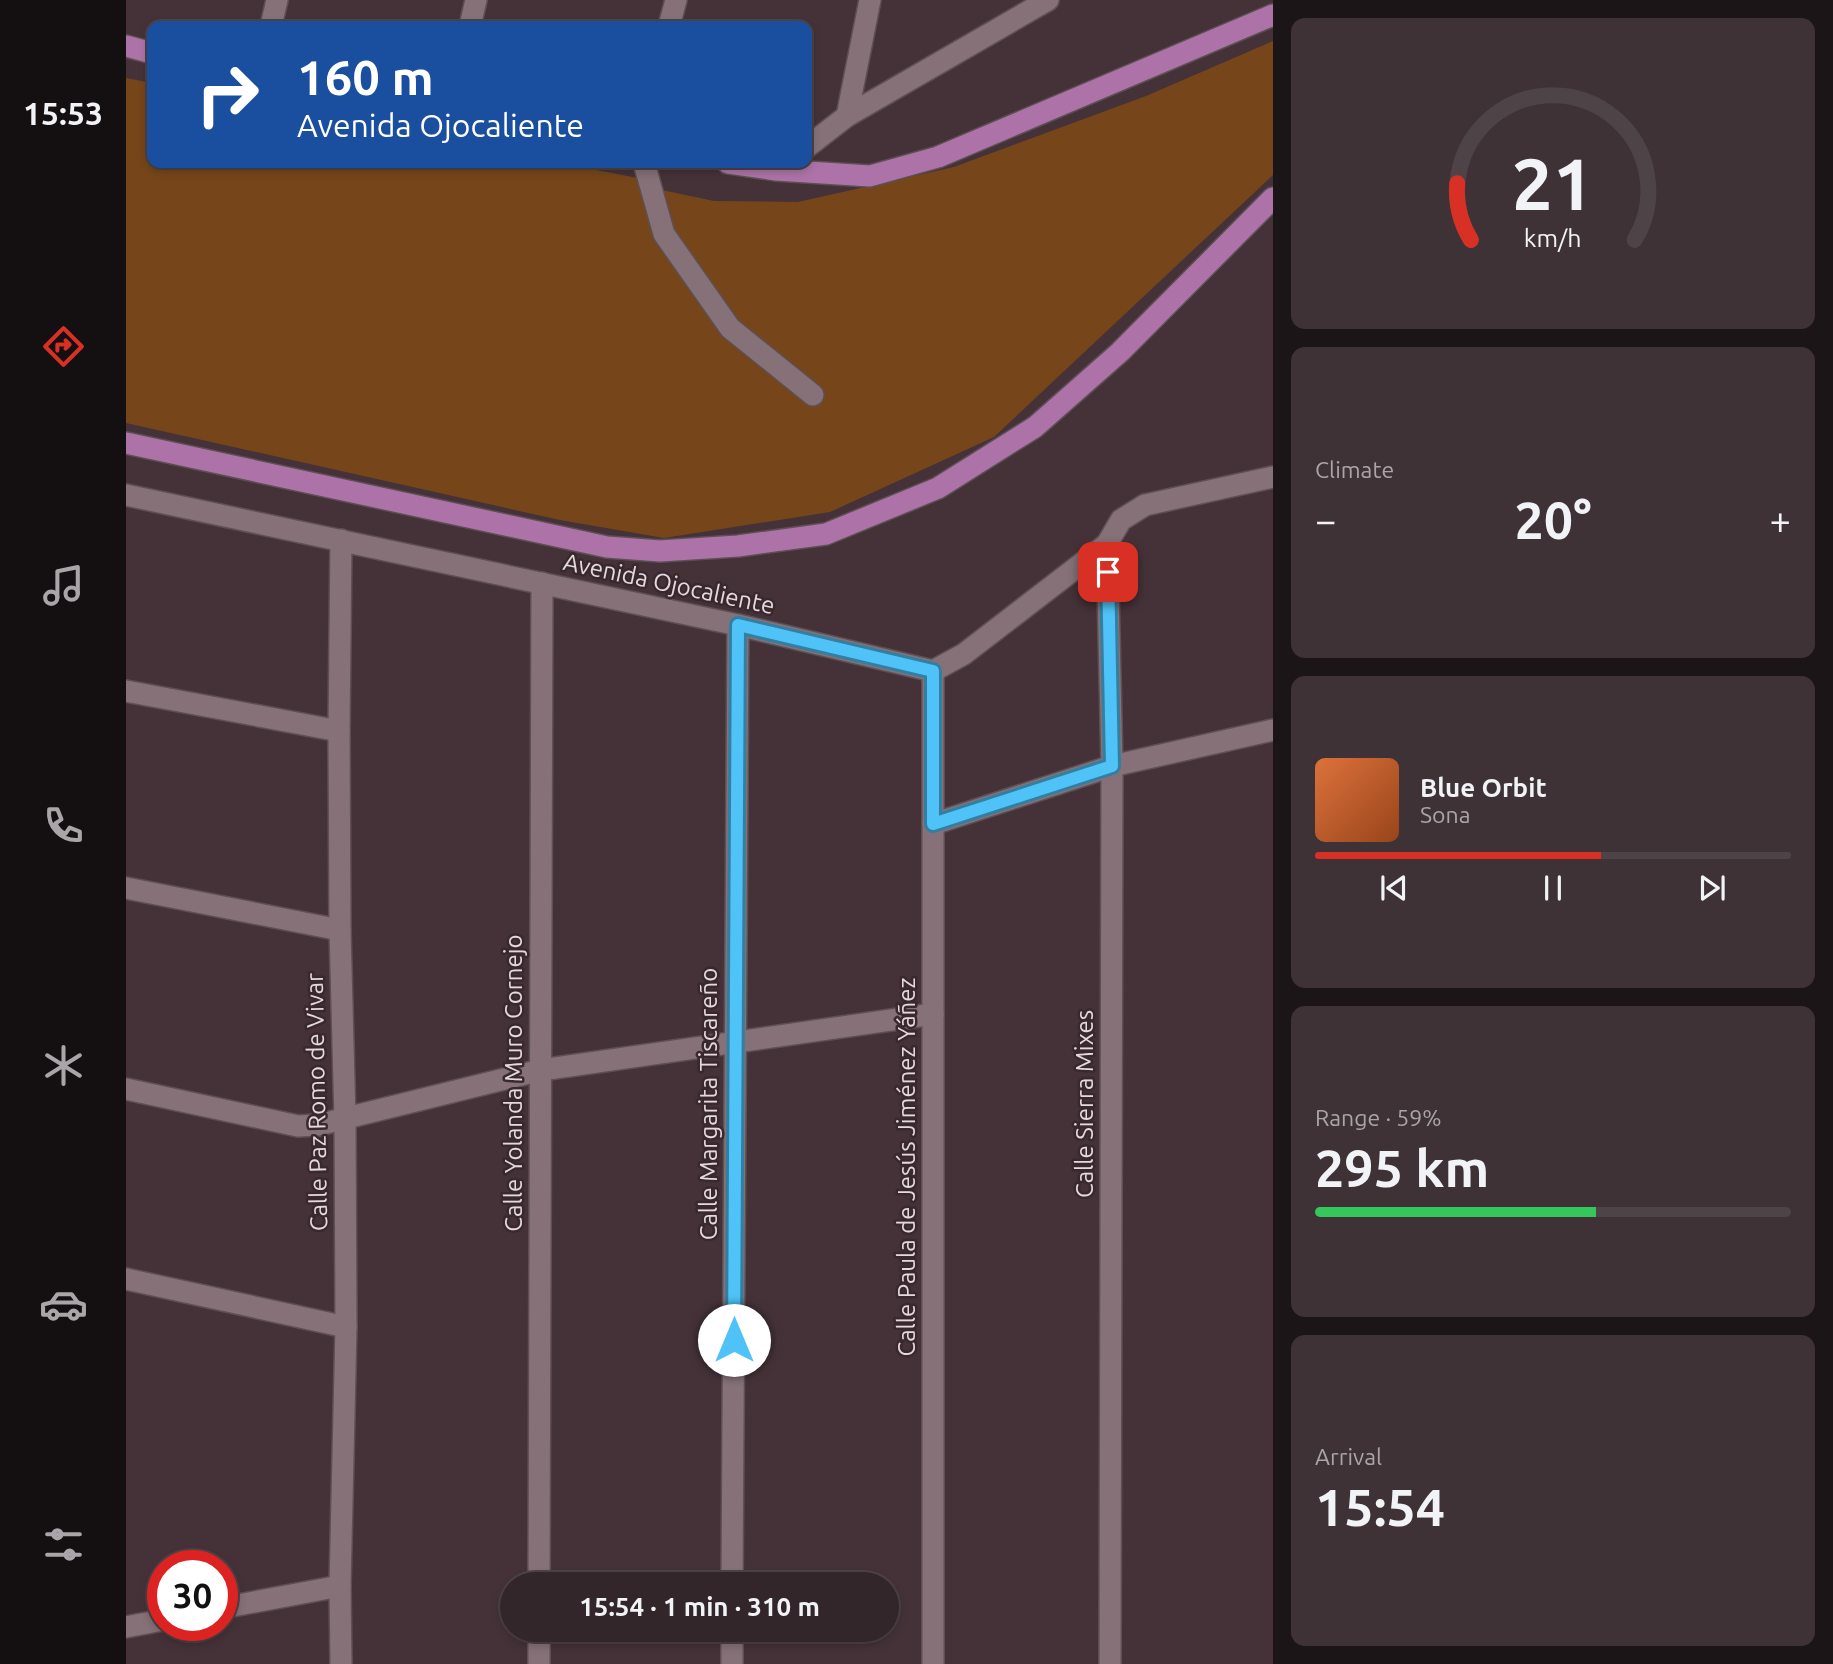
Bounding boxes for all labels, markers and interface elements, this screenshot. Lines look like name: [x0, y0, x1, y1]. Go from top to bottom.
icon: right: [182, 49, 273, 140]
text: 160 m: [297, 49, 434, 104]
text: 15:53: [23, 95, 103, 131]
text: Avenida Ojocaliente: [297, 107, 584, 143]
text: 21: [1512, 142, 1594, 224]
text: km/h: [1524, 223, 1582, 251]
icon: directions: [39, 322, 88, 371]
text: Climate: [1315, 457, 1394, 482]
text: 20°: [1514, 491, 1592, 549]
text: −: [1315, 499, 1336, 541]
text: +: [1770, 499, 1791, 541]
pin: [1078, 542, 1138, 602]
street label: Avenida Ojocaliente: [561, 548, 777, 619]
icon: arrive: [1089, 553, 1127, 591]
icon: music: [39, 561, 88, 610]
text: Blue Orbit: [1420, 773, 1547, 802]
icon: phone: [39, 801, 88, 850]
text: Sona: [1420, 802, 1470, 827]
icon: previous: [1375, 869, 1413, 907]
icon: pause: [1534, 869, 1572, 907]
icon: next: [1693, 869, 1731, 907]
street label: Calle Yolanda Muro Cornejo: [500, 934, 527, 1232]
street label: Calle Margarita Tiscareño: [695, 968, 722, 1240]
street label: Calle Paz Romo de Vivar: [301, 973, 332, 1231]
street label: Calle Paula de Jesús Jiménez Yáñez: [893, 977, 920, 1357]
street label: Calle Sierra Mixes: [1071, 1010, 1098, 1198]
icon: climate: [39, 1041, 88, 1090]
text: Range · 59%: [1315, 1105, 1442, 1130]
text: 295 km: [1315, 1139, 1489, 1197]
icon: car: [39, 1280, 88, 1329]
position arrow: [697, 1303, 771, 1377]
text: Arrival: [1315, 1444, 1382, 1469]
text: 15:54: [1315, 1478, 1445, 1536]
icon: filters: [39, 1520, 88, 1569]
speed limit sign: 30: [147, 1550, 238, 1641]
text: 15:54 · 1 min · 310 m: [579, 1592, 820, 1621]

